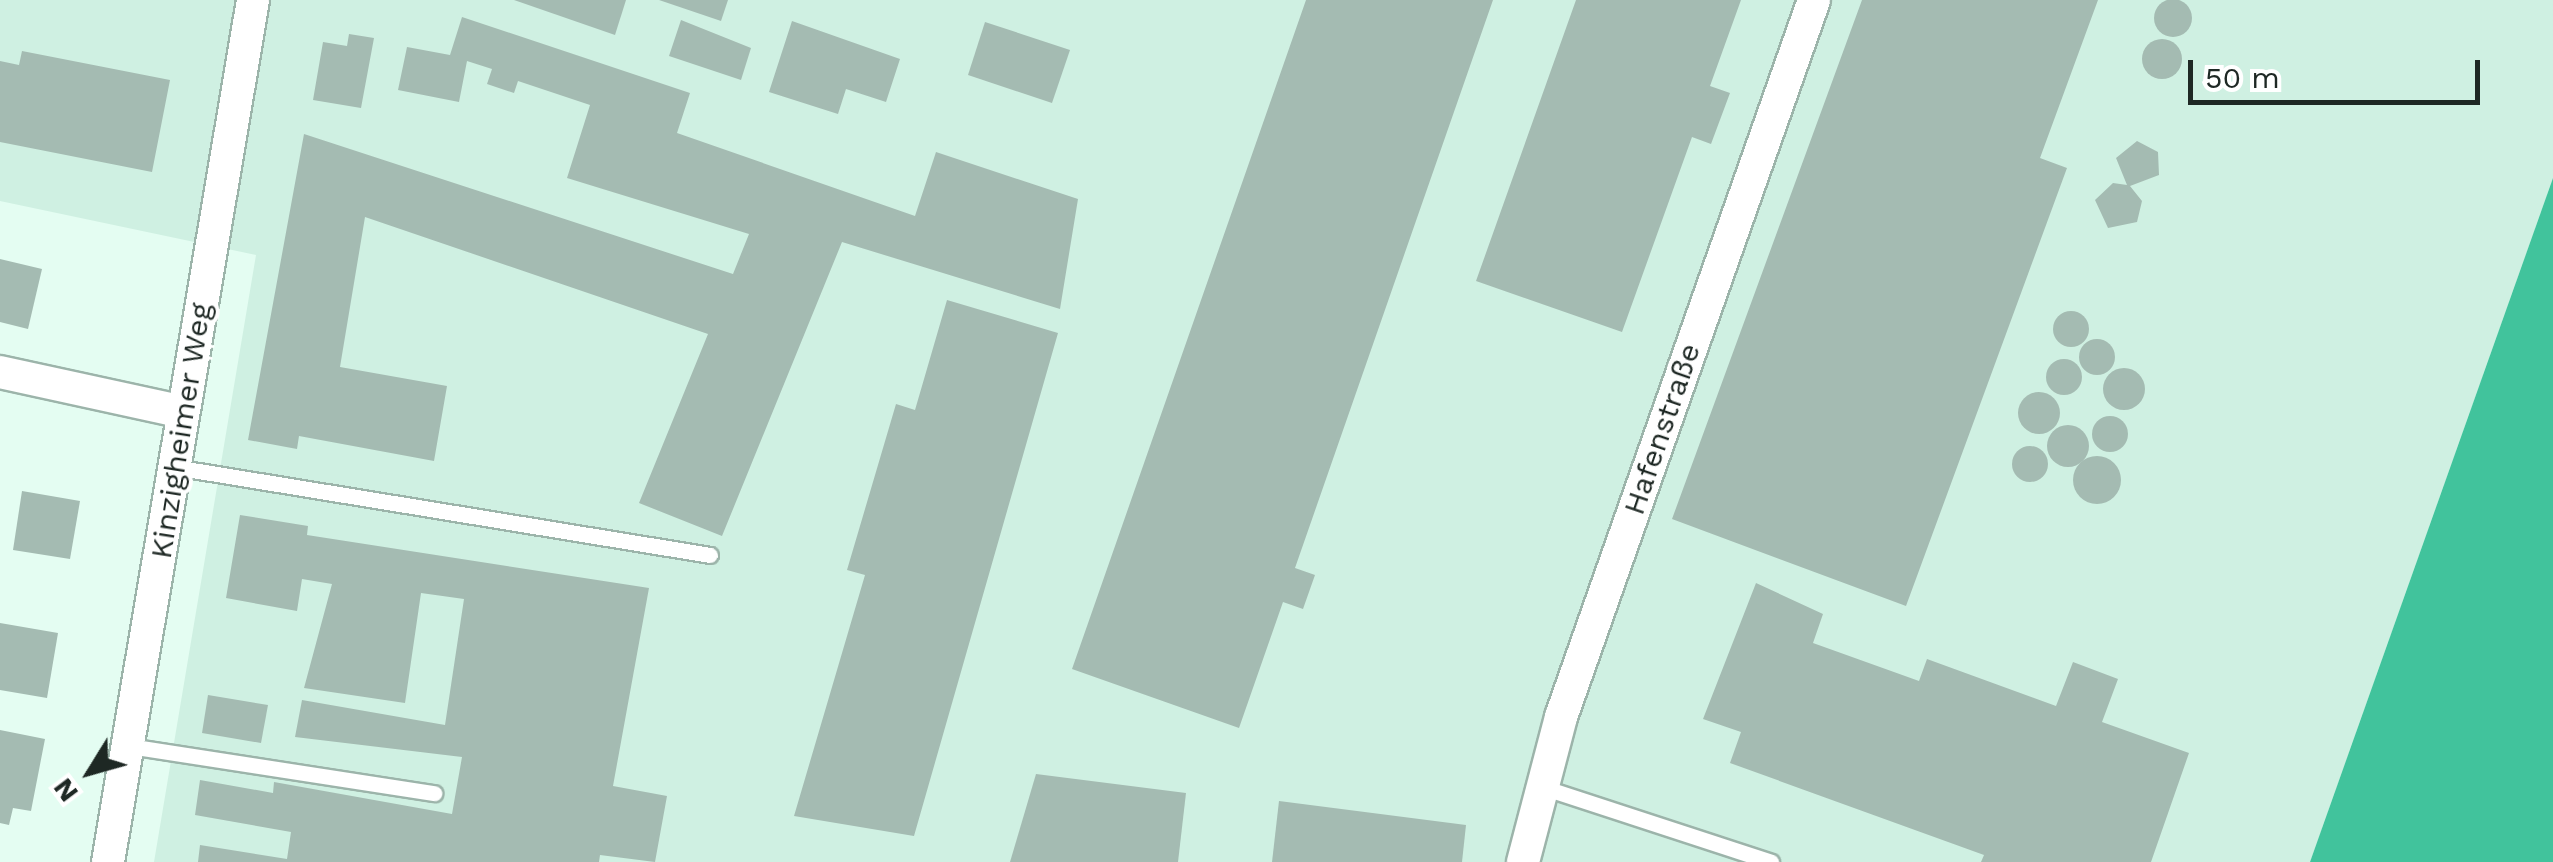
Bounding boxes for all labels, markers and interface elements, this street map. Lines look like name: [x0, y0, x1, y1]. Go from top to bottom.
scale bar: [2193, 40, 2486, 102]
text: 50 m: [2205, 60, 2280, 95]
street label: Kinzigheimer Weg: [143, 300, 219, 562]
street label: Hafenstraße: [1616, 339, 1708, 519]
north arrow: [40, 722, 140, 822]
text: N: [46, 772, 85, 809]

